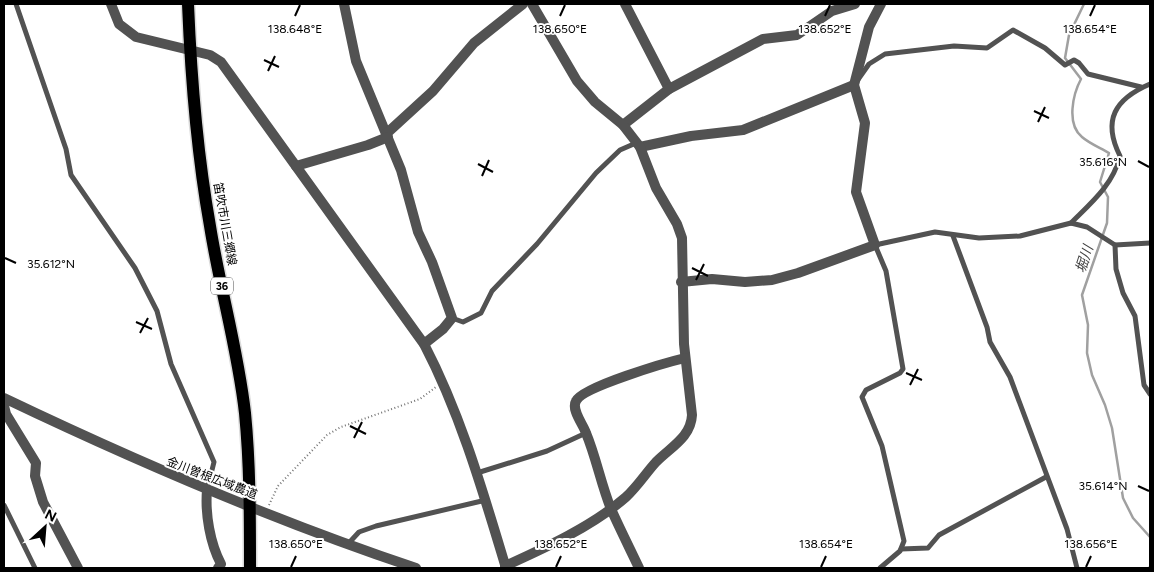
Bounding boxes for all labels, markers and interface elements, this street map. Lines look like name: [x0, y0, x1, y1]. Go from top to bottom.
text: 138.648°E: [268, 22, 322, 36]
text: 138.650°E: [533, 22, 587, 36]
text: 138.652°E: [798, 22, 852, 36]
text: 138.654°E: [1063, 22, 1117, 36]
text: 35.616°N: [1079, 155, 1127, 169]
street label: 笛吹市川三郷線: [211, 181, 239, 267]
water label: 堀川: [1072, 241, 1098, 275]
text: 35.612°N: [27, 257, 75, 271]
road number: 36: [211, 278, 233, 294]
street label: 金川曽根広域農道: [165, 454, 259, 502]
text: 35.614°N: [1079, 479, 1127, 493]
north arrow: [20, 502, 70, 552]
text: N: [42, 506, 59, 526]
text: 138.650°E: [269, 537, 323, 551]
text: 138.652°E: [534, 537, 588, 551]
text: 138.654°E: [799, 537, 853, 551]
text: 138.656°E: [1064, 537, 1118, 551]

